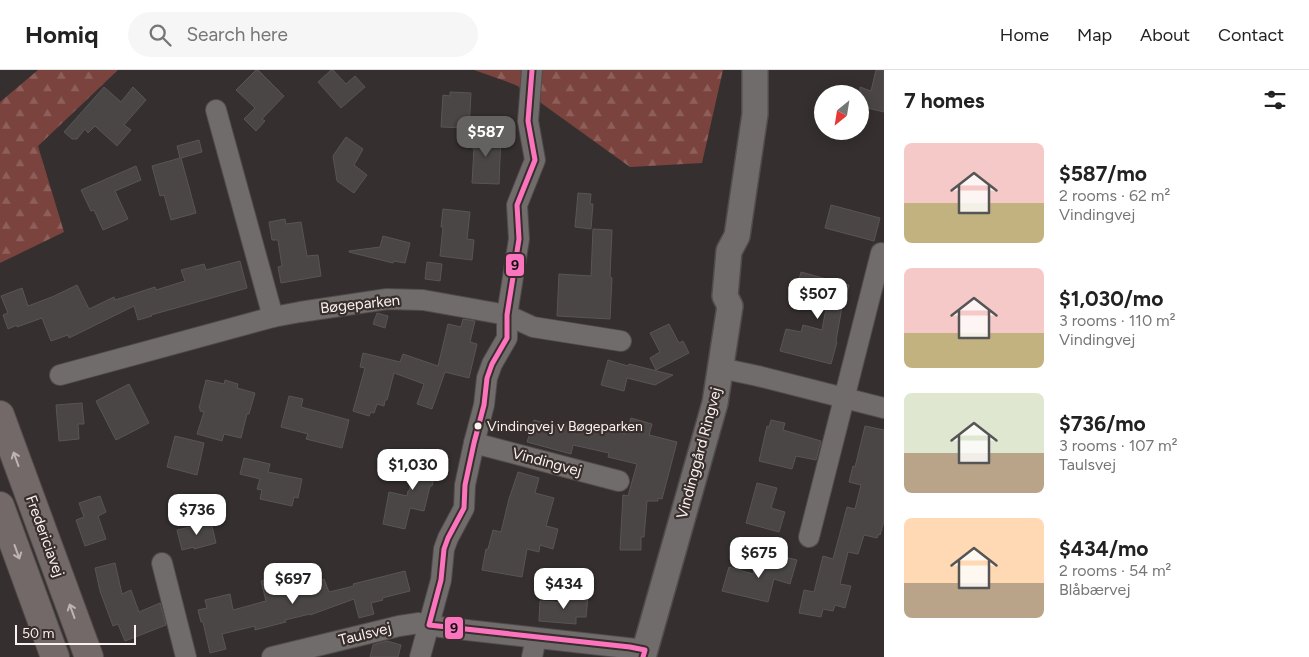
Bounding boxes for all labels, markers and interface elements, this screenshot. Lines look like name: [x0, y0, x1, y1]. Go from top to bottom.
search box: [128, 12, 478, 57]
text: Homiq: [25, 20, 98, 49]
icon: search: [146, 21, 174, 49]
text: Search here: [186, 23, 288, 46]
text: Home: [1000, 24, 1049, 46]
text: Map: [1077, 24, 1112, 46]
text: About: [1140, 24, 1190, 46]
text: Contact: [1218, 24, 1284, 46]
north arrow: [814, 85, 869, 140]
map controls: [814, 85, 869, 140]
icon: filters: [1261, 86, 1289, 114]
text: 7 homes: [904, 88, 985, 113]
pin: $587: [456, 116, 516, 158]
text: $587: [468, 122, 504, 141]
text: $587/mo: [1059, 161, 1147, 186]
icon: home: [944, 163, 1004, 223]
text: 2 rooms · 62 m²: [1059, 186, 1170, 205]
text: Vindingvej: [1059, 205, 1135, 224]
line badge: 9: [505, 253, 525, 277]
text: 9: [511, 257, 519, 274]
pin: $507: [788, 278, 848, 320]
text: $507: [799, 284, 837, 303]
text: $1,030/mo: [1059, 286, 1163, 311]
icon: home: [944, 288, 1004, 348]
street label: Bøgeparken: [319, 291, 401, 317]
text: 3 rooms · 110 m²: [1059, 311, 1175, 330]
text: Vindingvej: [1059, 330, 1135, 349]
street label: Vindinggård Ringvej: [673, 385, 725, 521]
text: $736/mo: [1059, 411, 1146, 436]
icon: home: [944, 413, 1004, 473]
place label: Vindingvej v Bøgeparken: [487, 418, 643, 435]
marker: Vindingvej v Bøgeparken: [473, 421, 483, 431]
text: 3 rooms · 107 m²: [1059, 436, 1177, 455]
street label: Vindingvej: [510, 444, 584, 480]
pin: $1,030: [372, 448, 454, 491]
one-way arrow: [11, 452, 20, 467]
text: $1,030: [388, 455, 438, 474]
text: Taulsvej: [1059, 455, 1116, 474]
street label: Fredericiavej: [22, 493, 68, 579]
pin: $736: [167, 494, 227, 536]
text: $736: [179, 500, 215, 519]
pin: $675: [729, 536, 789, 579]
text: $434/mo: [1059, 536, 1148, 561]
icon: home: [944, 538, 1004, 598]
text: $675: [741, 543, 777, 562]
one-way arrow: [13, 544, 22, 559]
text: 2 rooms · 54 m²: [1059, 561, 1171, 580]
pin: $697: [263, 562, 323, 605]
pin: $434: [534, 568, 594, 610]
text: $697: [275, 569, 311, 588]
text: $434: [545, 574, 583, 593]
text: Blåbærvej: [1059, 580, 1130, 599]
one-way arrow: [67, 604, 77, 619]
line badge: 9: [444, 616, 464, 640]
street label: Taulsvej: [337, 619, 393, 649]
text: 9: [450, 620, 458, 637]
scale bar: [15, 622, 136, 645]
text: 50 m: [22, 625, 54, 642]

